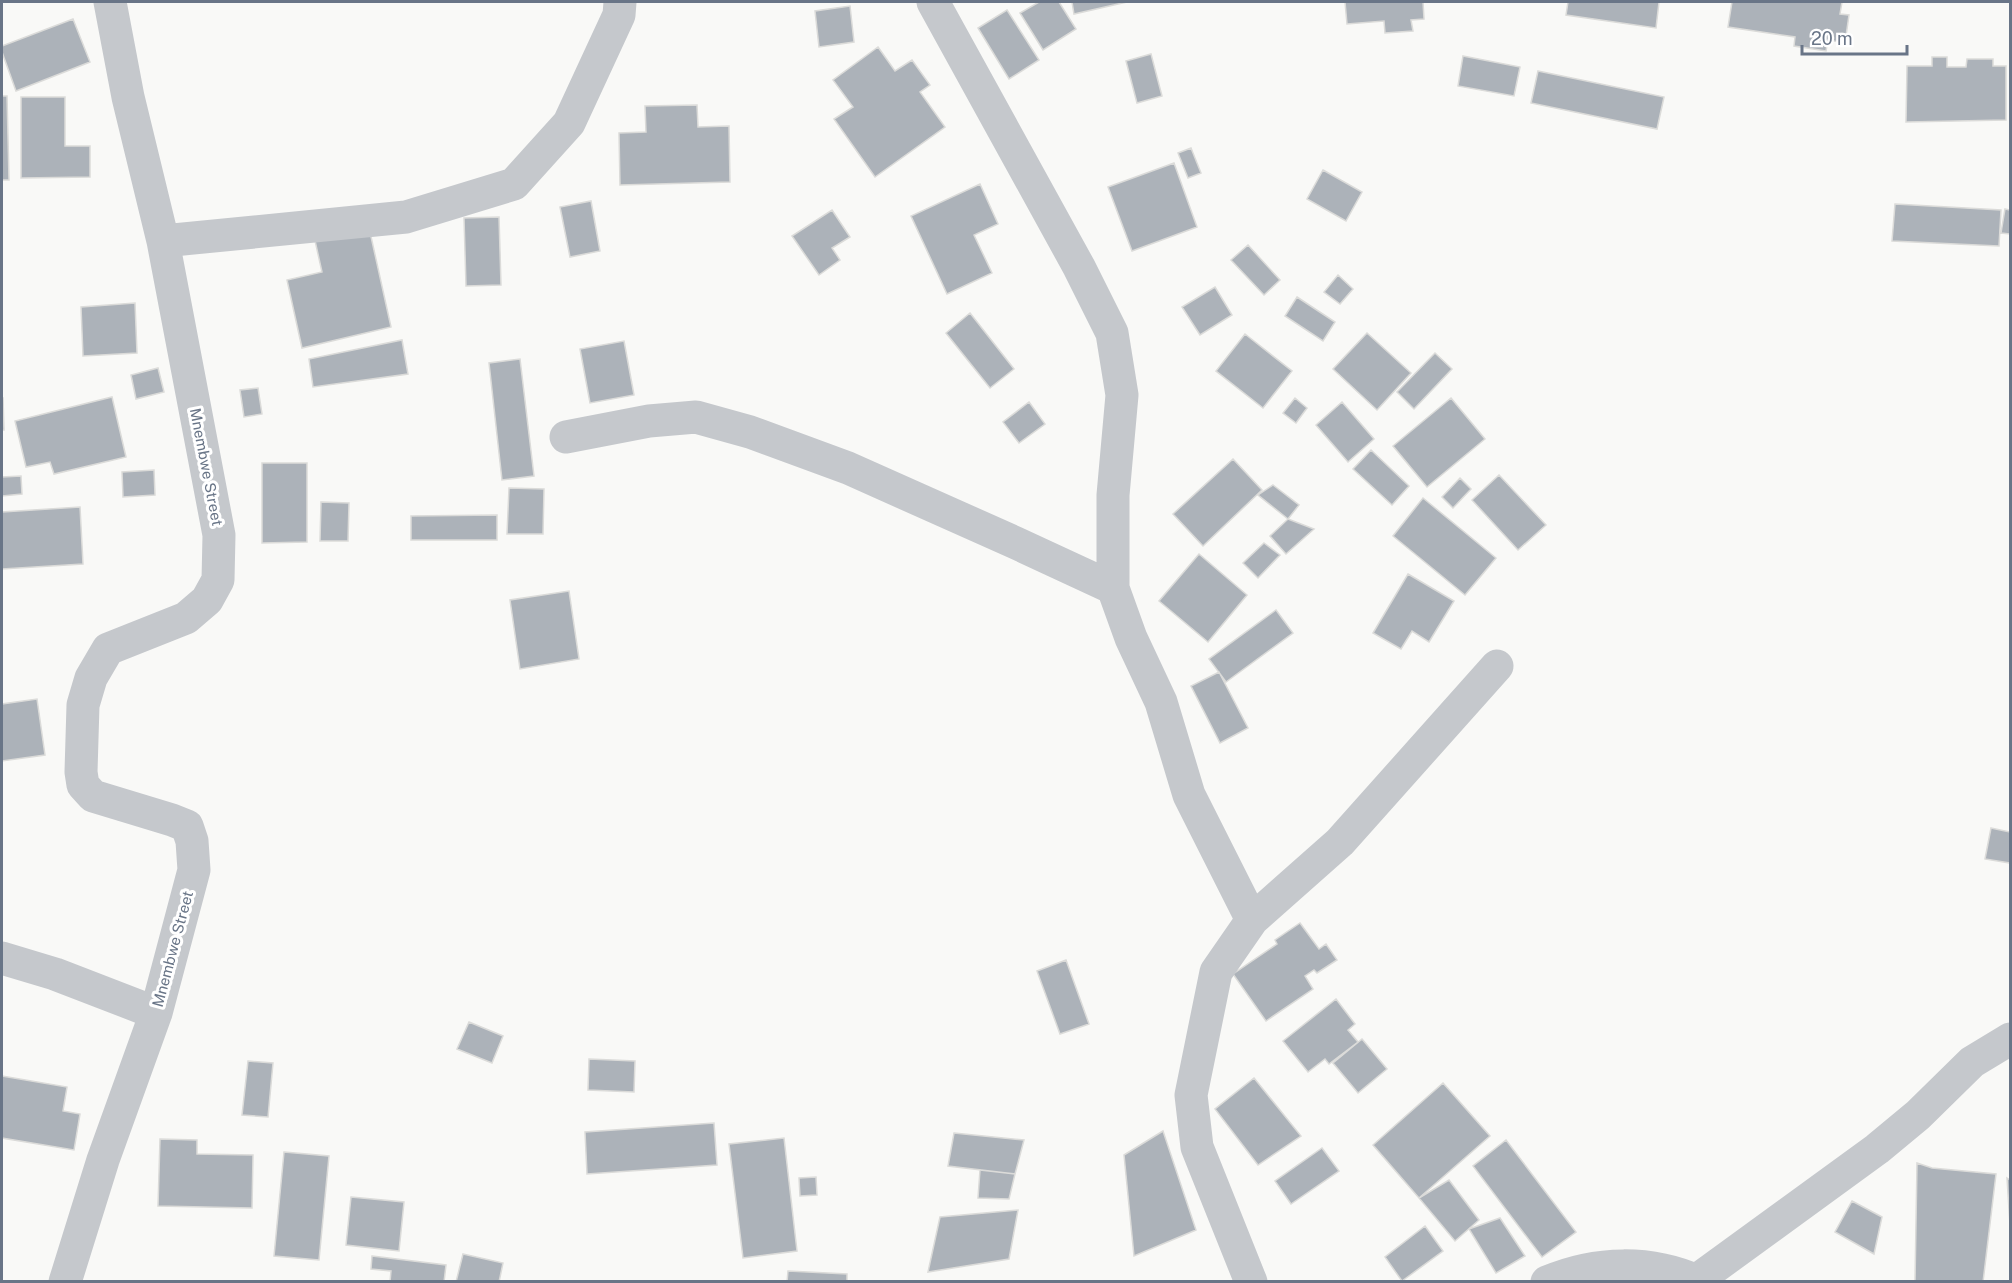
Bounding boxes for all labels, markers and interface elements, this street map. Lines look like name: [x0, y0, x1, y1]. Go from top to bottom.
scale bar: [1802, 18, 1907, 56]
text: 20 m: [1811, 28, 1853, 49]
street label: Mnembwe Street: [187, 407, 226, 527]
street label: Mnembwe Street: [149, 889, 196, 1009]

